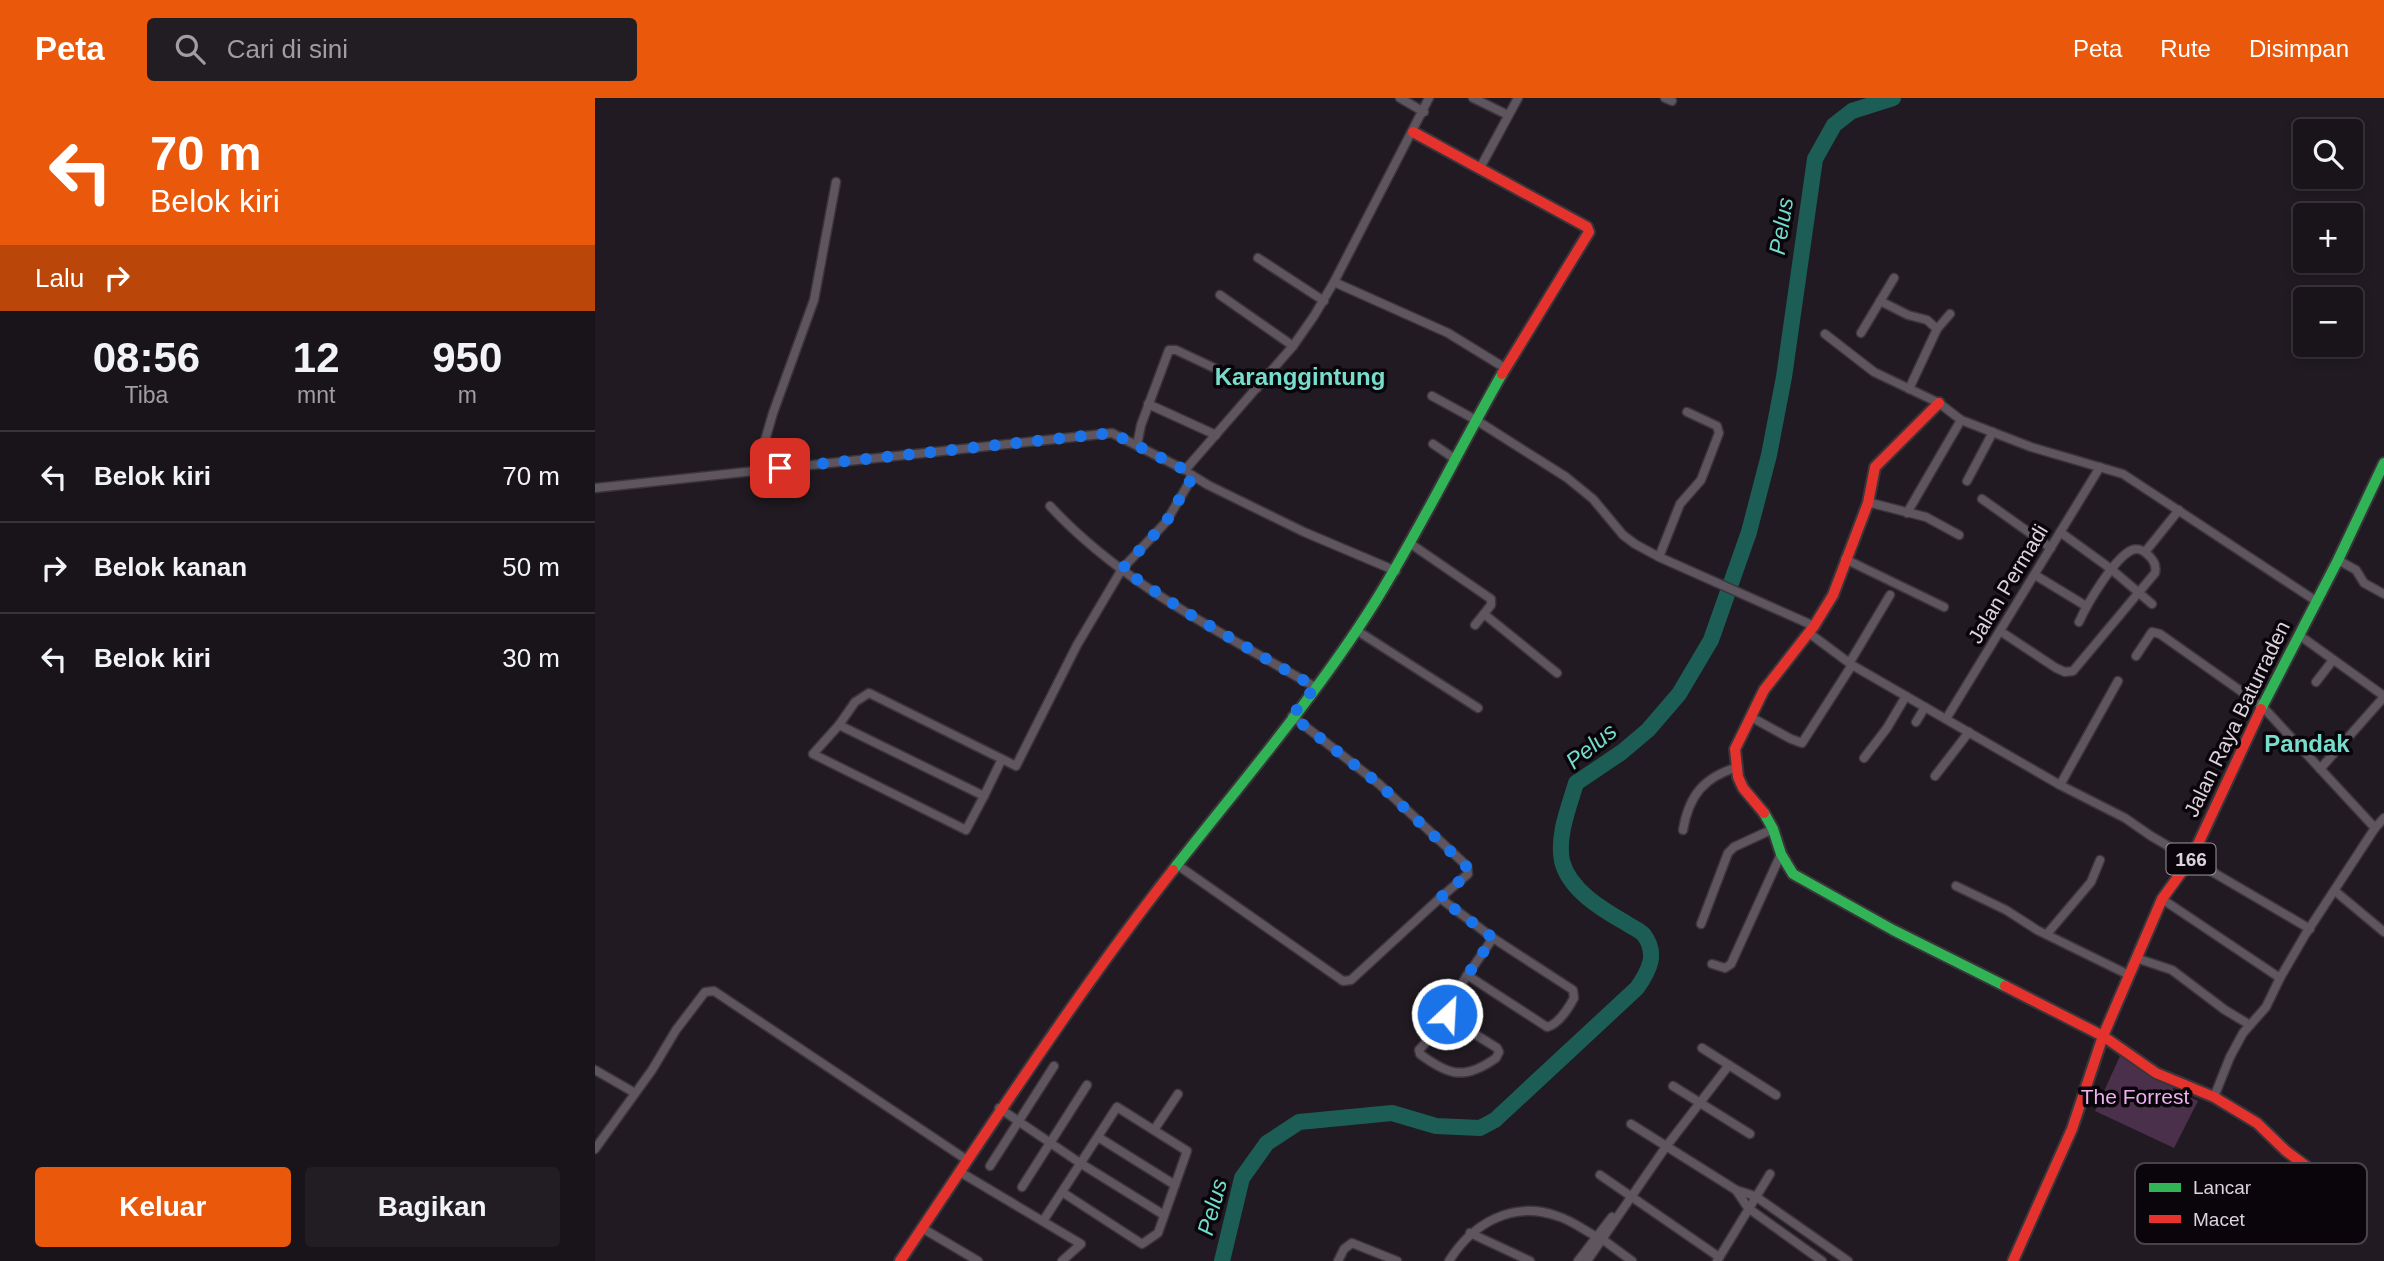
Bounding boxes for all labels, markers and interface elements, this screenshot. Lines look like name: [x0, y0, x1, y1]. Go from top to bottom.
search box: [147, 18, 637, 81]
text: Peta: [35, 30, 105, 67]
icon: search: [171, 30, 209, 68]
text: Cari di sini: [227, 34, 348, 64]
text: Peta: [2073, 35, 2122, 62]
text: Rute: [2160, 35, 2211, 62]
text: Disimpan: [2249, 35, 2349, 62]
map controls: [2293, 119, 2363, 357]
button: search: [2293, 119, 2363, 189]
icon: left: [35, 126, 126, 217]
text: 70 m: [150, 126, 262, 180]
text: Belok kiri: [150, 183, 280, 219]
water label: Pelus: [1764, 195, 1798, 256]
button: +: [2293, 203, 2363, 273]
icon: right: [98, 259, 136, 297]
text: Lalu: [35, 263, 84, 293]
button: −: [2293, 287, 2363, 357]
text: 08:56: [93, 334, 200, 381]
text: 12: [293, 334, 340, 381]
text: 950: [432, 334, 502, 381]
district label: Karanggintung: [1215, 363, 1385, 390]
text: Tiba: [124, 382, 168, 408]
text: mnt: [297, 382, 335, 408]
text: m: [458, 382, 477, 408]
pin: [750, 438, 810, 498]
icon: arrive: [761, 449, 799, 487]
icon: left: [35, 458, 73, 496]
text: Belok kiri: [94, 461, 211, 491]
text: 70 m: [502, 461, 560, 491]
street label: Jalan Permadi: [1963, 520, 2052, 647]
icon: right: [35, 549, 73, 587]
text: Belok kanan: [94, 552, 247, 582]
text: 50 m: [502, 552, 560, 582]
street label: Jalan Raya Baturraden: [2179, 617, 2294, 820]
icon: left: [35, 640, 73, 678]
text: Belok kiri: [94, 643, 211, 673]
text: 30 m: [502, 643, 560, 673]
water label: Pelus: [1560, 717, 1622, 774]
district label: Pandak: [2264, 730, 2350, 757]
road number: 166: [2167, 844, 2215, 874]
position arrow: [1410, 977, 1484, 1051]
park label: The Forrest: [2081, 1085, 2189, 1108]
legend: [2135, 1163, 2367, 1244]
button: Keluar: [35, 1167, 291, 1247]
button: Bagikan: [305, 1167, 560, 1247]
water label: Pelus: [1192, 1175, 1232, 1238]
text: Lancar: [2193, 1177, 2252, 1198]
text: Macet: [2193, 1209, 2245, 1230]

